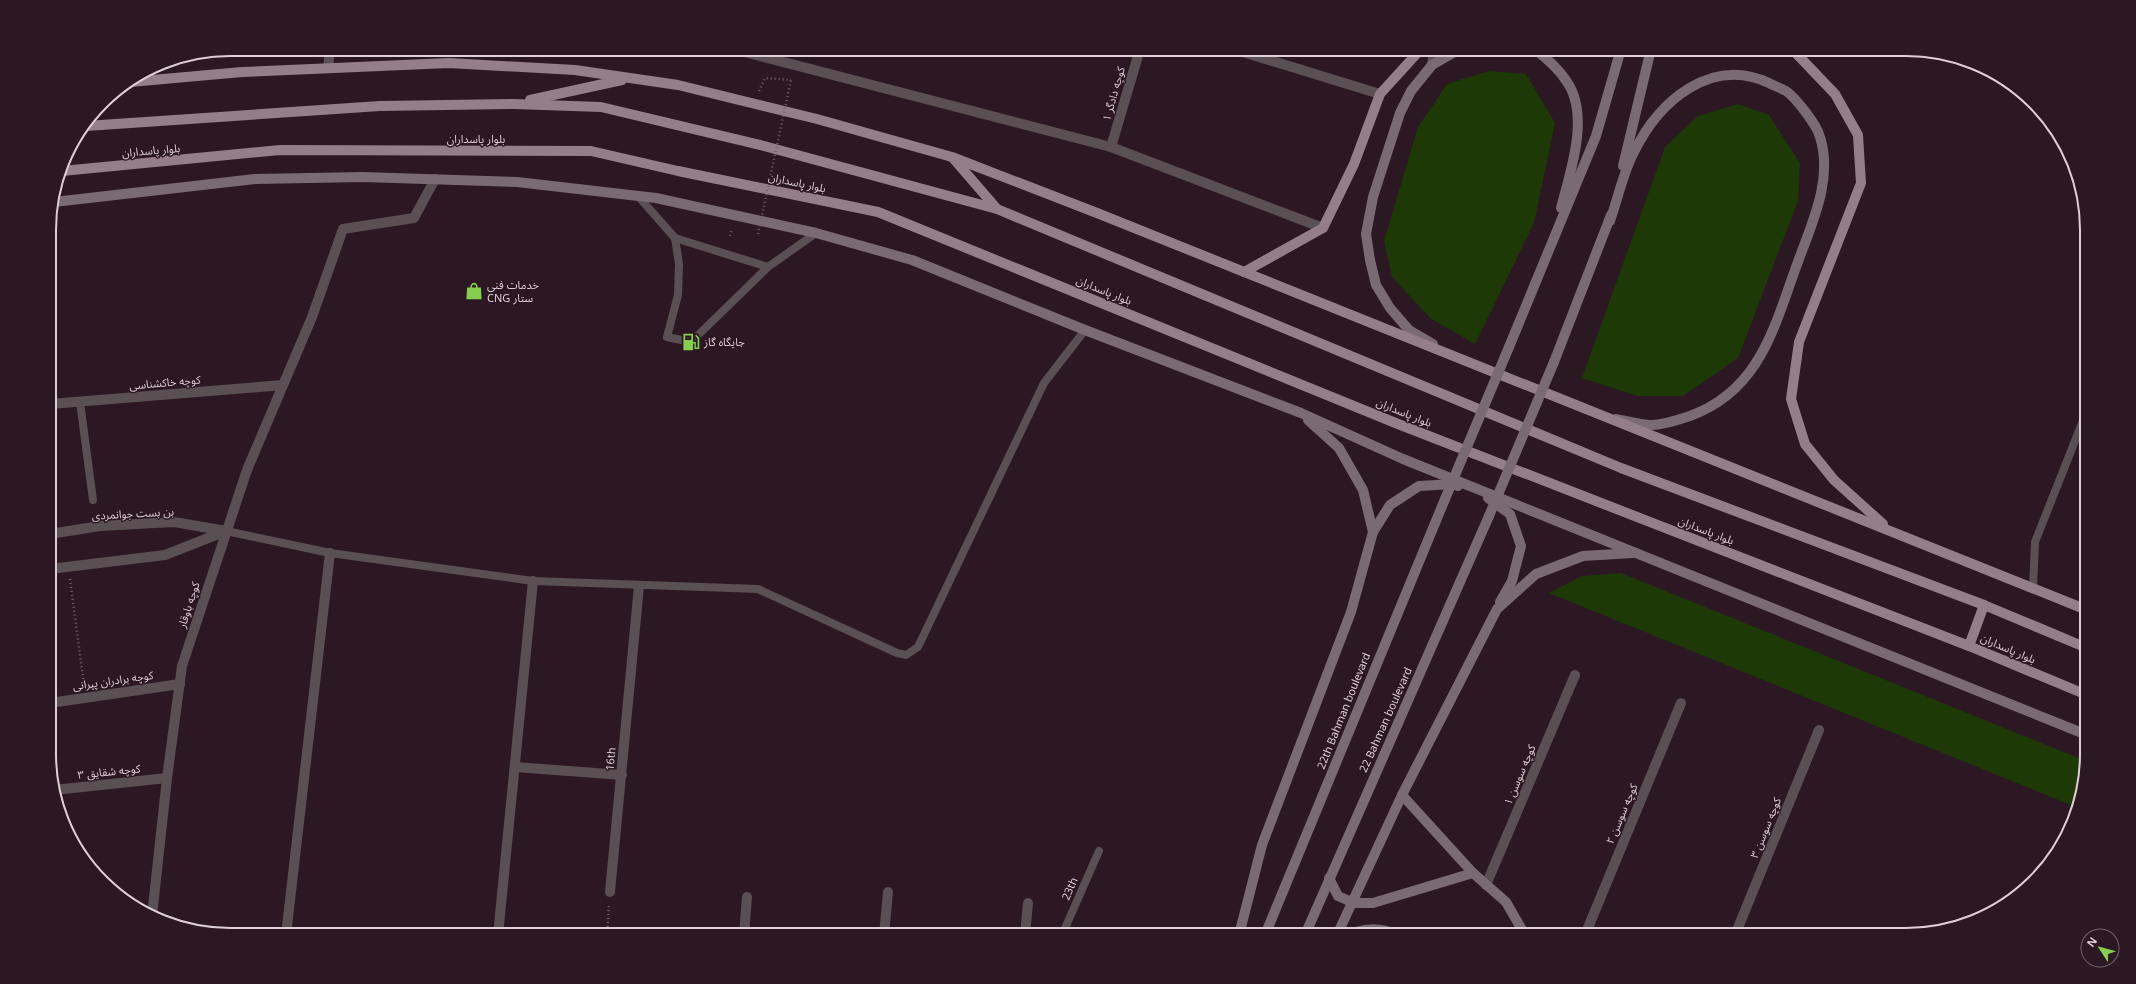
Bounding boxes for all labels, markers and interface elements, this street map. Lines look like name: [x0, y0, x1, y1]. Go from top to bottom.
street label: کوچه دادگر ۱: [1095, 64, 1133, 124]
street label: بلوار پاسداران: [447, 128, 505, 151]
street label: بلوار پاسداران: [121, 137, 181, 165]
street label: بلوار پاسداران: [766, 166, 828, 200]
street label: بلوار پاسداران: [1073, 269, 1135, 313]
place label: خدمات فنی‌ CNG ستار: [487, 274, 539, 310]
shop icon: خدمات فنی‌ CNG ستار: [464, 281, 484, 301]
place label: جایگاه گاز: [703, 331, 745, 354]
fuel station icon: جایگاه گاز: [681, 332, 701, 352]
street label: کوچه خاکشناسی: [128, 368, 202, 398]
street label: بلوار پاسداران: [1373, 391, 1435, 435]
street label: بن بست جوانمردی: [91, 500, 175, 528]
street label: بلوار پاسداران: [1675, 510, 1737, 552]
street label: کوچه باوقار: [170, 578, 207, 632]
street label: بلوار پاسداران: [1977, 627, 2039, 671]
street label: 22th Bahman boulevard: [1310, 649, 1378, 773]
street label: 22 Bahman boulevard: [1352, 663, 1420, 777]
street label: کوچه برادران پیرانی: [71, 664, 155, 698]
street label: کوچه سوسن ۱: [1497, 741, 1543, 809]
street label: 16th: [599, 746, 623, 772]
street label: کوچه شقایق ۳: [76, 757, 142, 787]
street label: کوچه سوسن ۲: [1599, 780, 1645, 848]
street label: کوچه سوسن ۳: [1743, 794, 1789, 862]
street label: 23th: [1055, 874, 1085, 904]
north arrow: [2080, 928, 2120, 968]
text: N: [2080, 932, 2104, 953]

